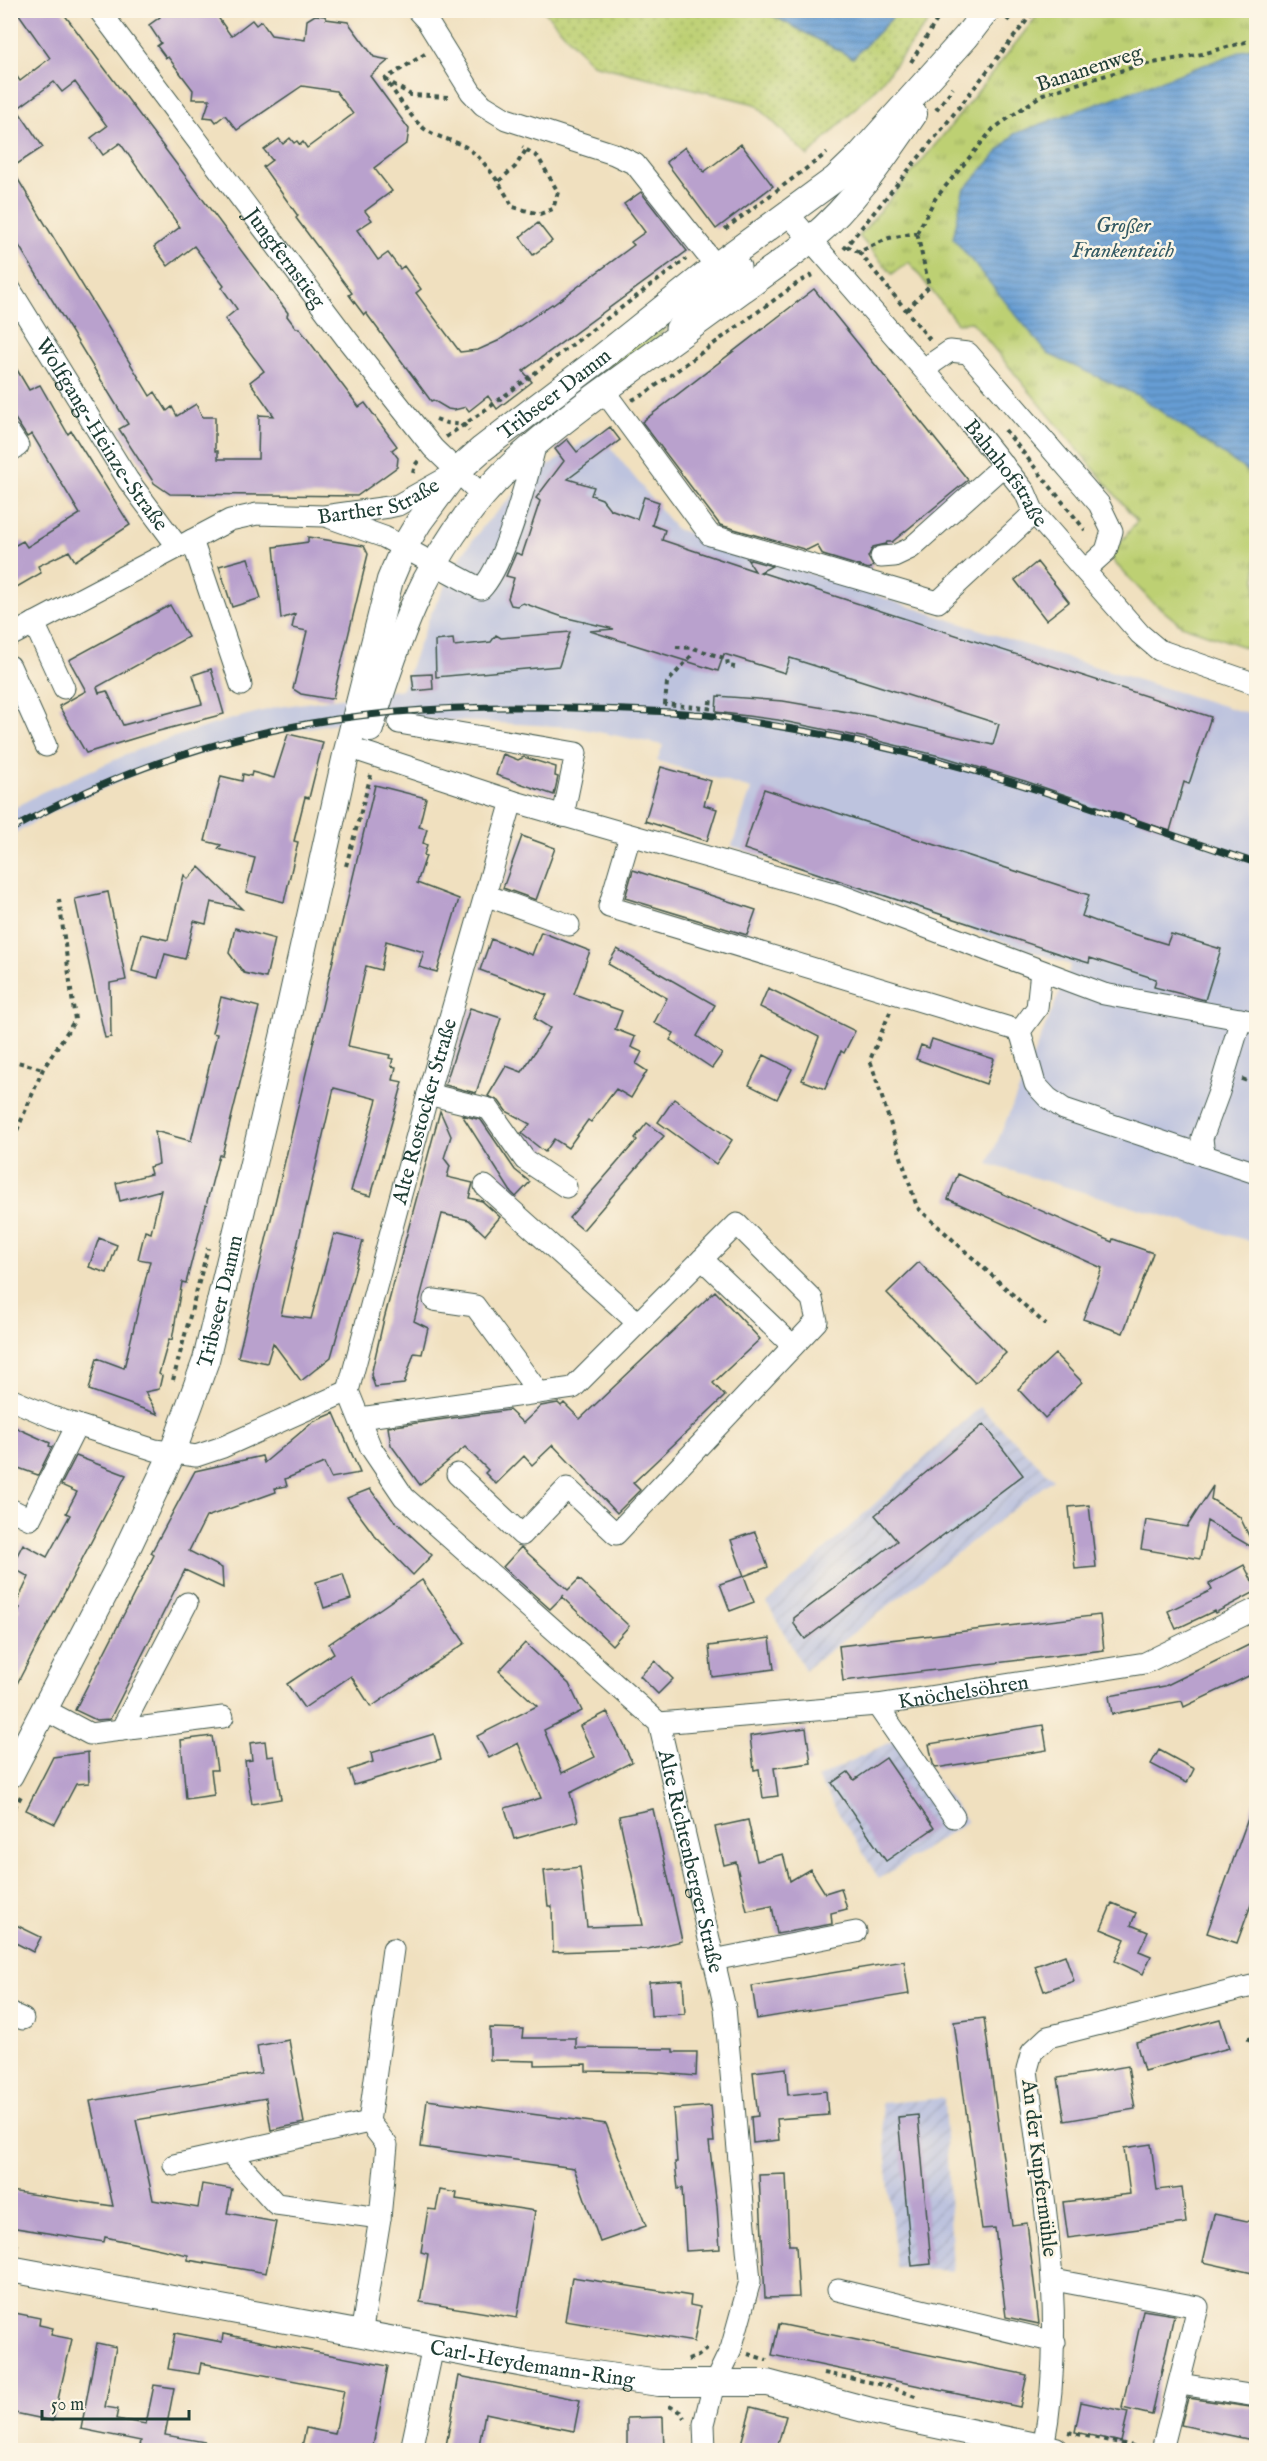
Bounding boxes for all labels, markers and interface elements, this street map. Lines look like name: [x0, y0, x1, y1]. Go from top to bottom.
street label: Bananenweg: [1033, 39, 1146, 99]
street label: Jungfernstieg: [237, 201, 331, 315]
water label: Großer Frankenteich: [1072, 212, 1174, 265]
street label: Wolfgang-Heinze-Straße: [29, 333, 174, 537]
street label: Tribseer Damm: [493, 343, 617, 447]
street label: Bahnhofstraße: [957, 414, 1053, 534]
street label: Barther Straße: [316, 472, 445, 532]
street label: Alte Rostocker Straße: [387, 1015, 464, 1208]
street label: Tribseer Damm: [192, 1233, 250, 1372]
street label: Knöchelsöhren: [896, 1669, 1031, 1716]
street label: Alte Richtenberger Straße: [650, 1746, 728, 1976]
street label: An der Kupfermühle: [1014, 2077, 1063, 2259]
street label: Carl-Heydemann-Ring: [428, 2335, 637, 2395]
scale bar: [42, 2383, 189, 2421]
text: 50 m: [51, 2394, 84, 2417]

